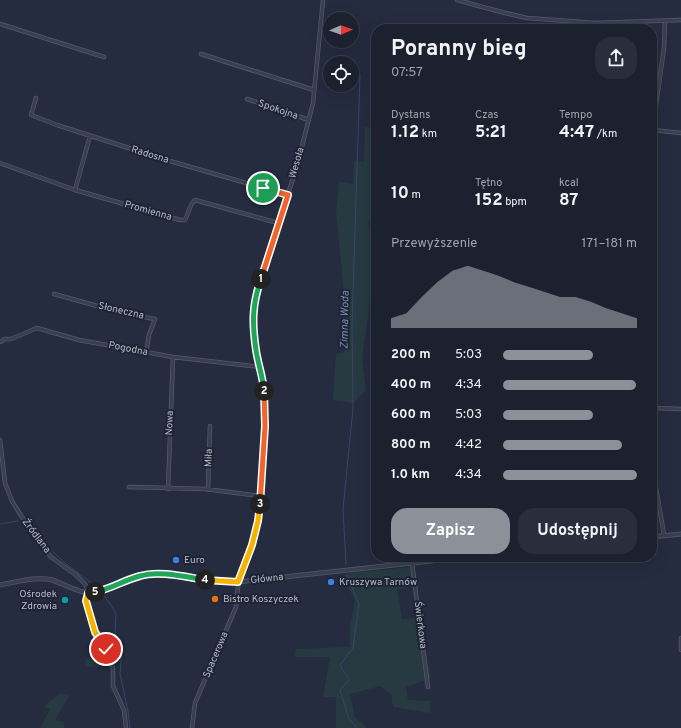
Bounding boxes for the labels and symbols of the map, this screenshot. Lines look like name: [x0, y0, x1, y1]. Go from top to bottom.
north arrow: [323, 12, 359, 48]
street label: Spokojna: [256, 97, 300, 123]
street label: Radosna: [130, 143, 170, 167]
street label: Wesoła: [286, 146, 308, 180]
pin: [246, 171, 280, 205]
street label: Promienna: [123, 198, 173, 224]
pin: 1: [251, 269, 271, 289]
water label: Zimna Woda: [337, 290, 353, 349]
street label: Słoneczna: [97, 299, 145, 323]
street label: Pogodna: [107, 339, 149, 359]
pin: 2: [254, 381, 274, 401]
street label: Nowa: [163, 410, 177, 436]
street label: Miła: [202, 449, 216, 467]
pin: 3: [250, 494, 270, 514]
street label: Źródlana: [19, 516, 53, 556]
place label: Euro: [184, 554, 205, 567]
marker: Euro: [171, 555, 181, 565]
pin: 4: [195, 570, 215, 590]
street label: Główna: [250, 571, 284, 587]
place label: Kruszywa Tarnów: [339, 576, 417, 589]
marker: Kruszywa Tarnów: [326, 577, 336, 587]
pin: 5: [85, 582, 105, 602]
place label: Ośrodek Zdrowia: [19, 588, 57, 613]
place label: Bistro Koszyczek: [223, 593, 299, 606]
marker: Bistro Koszyczek: [210, 594, 220, 604]
marker: Ośrodek Zdrowia: [60, 595, 70, 605]
street label: Świerkowa: [411, 601, 429, 649]
street label: Spacerowa: [200, 630, 232, 680]
pin: [89, 632, 123, 666]

